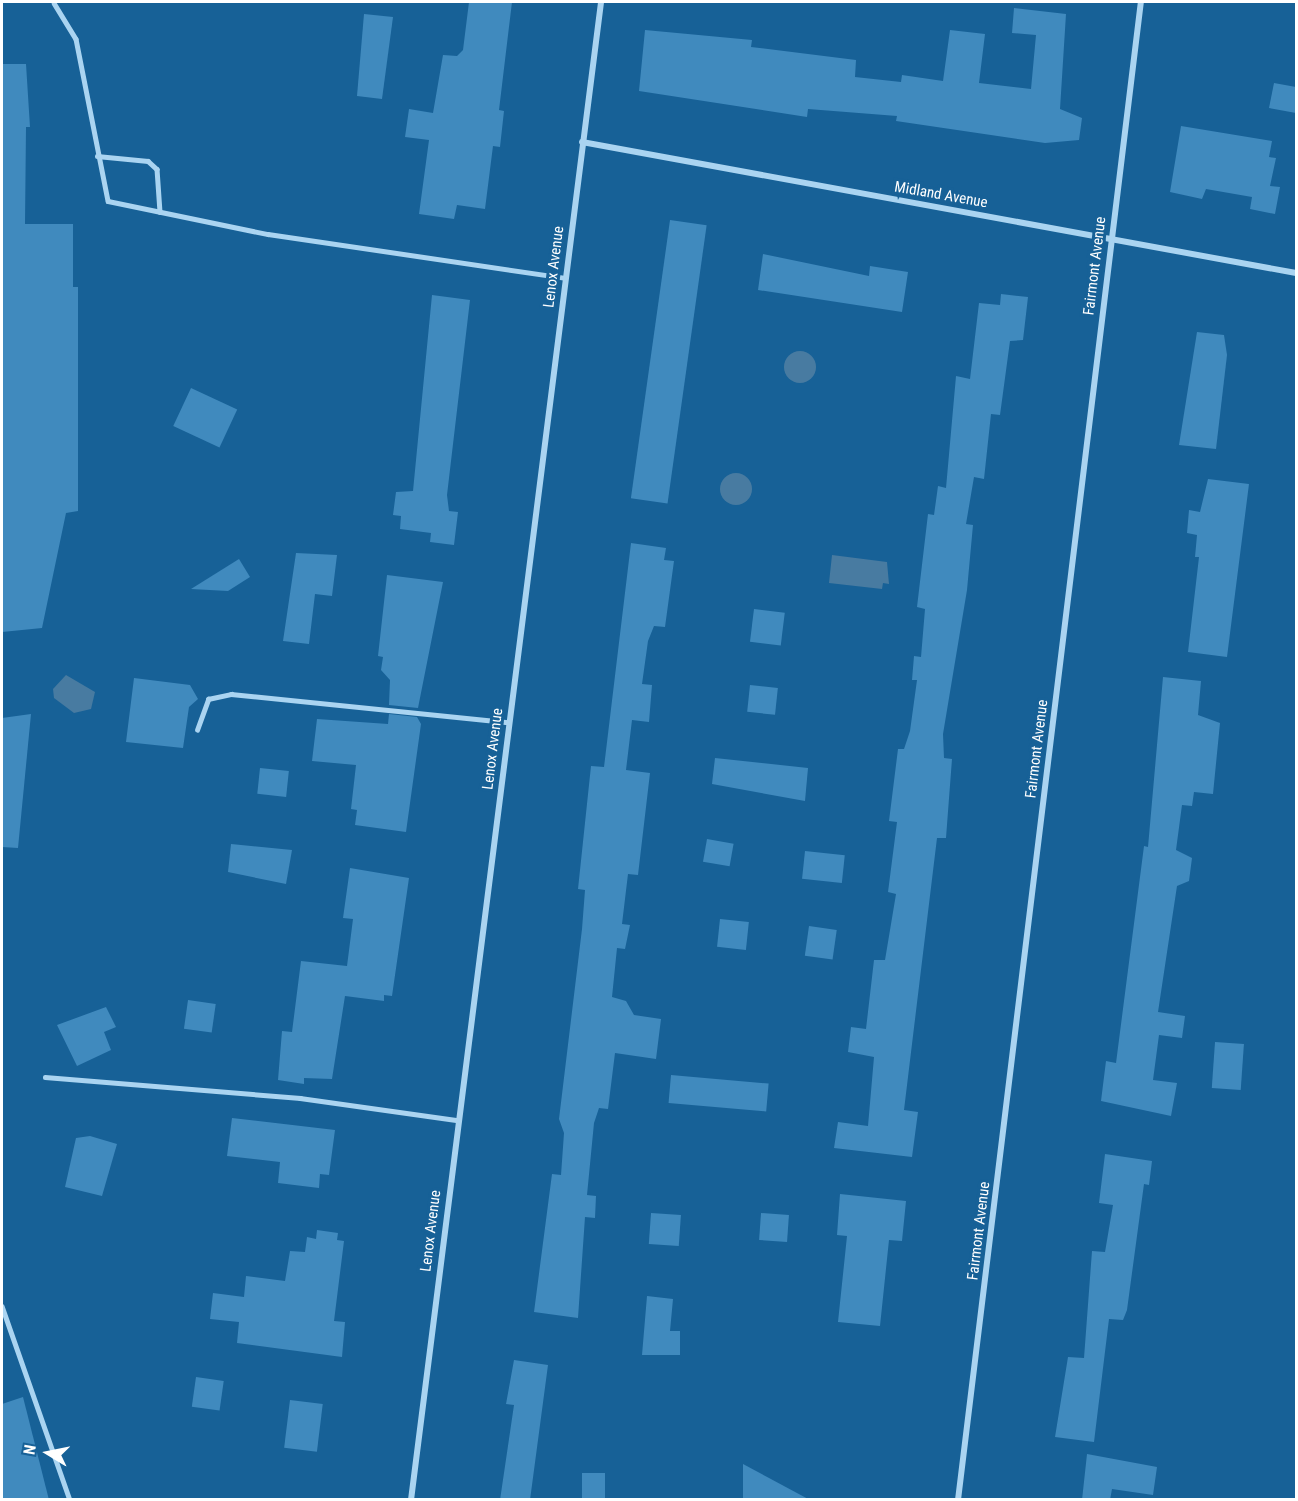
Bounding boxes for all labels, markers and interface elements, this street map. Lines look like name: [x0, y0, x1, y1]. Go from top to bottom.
street label: Midland Avenue: [893, 178, 989, 212]
street label: Fairmont Avenue: [1080, 216, 1110, 316]
street label: Lenox Avenue: [540, 225, 568, 309]
street label: Fairmont Avenue: [1022, 699, 1052, 799]
street label: Lenox Avenue: [479, 707, 507, 791]
street label: Fairmont Avenue: [964, 1181, 994, 1281]
street label: Lenox Avenue: [417, 1189, 445, 1273]
north arrow: [18, 1423, 78, 1483]
text: N: [20, 1443, 40, 1456]

